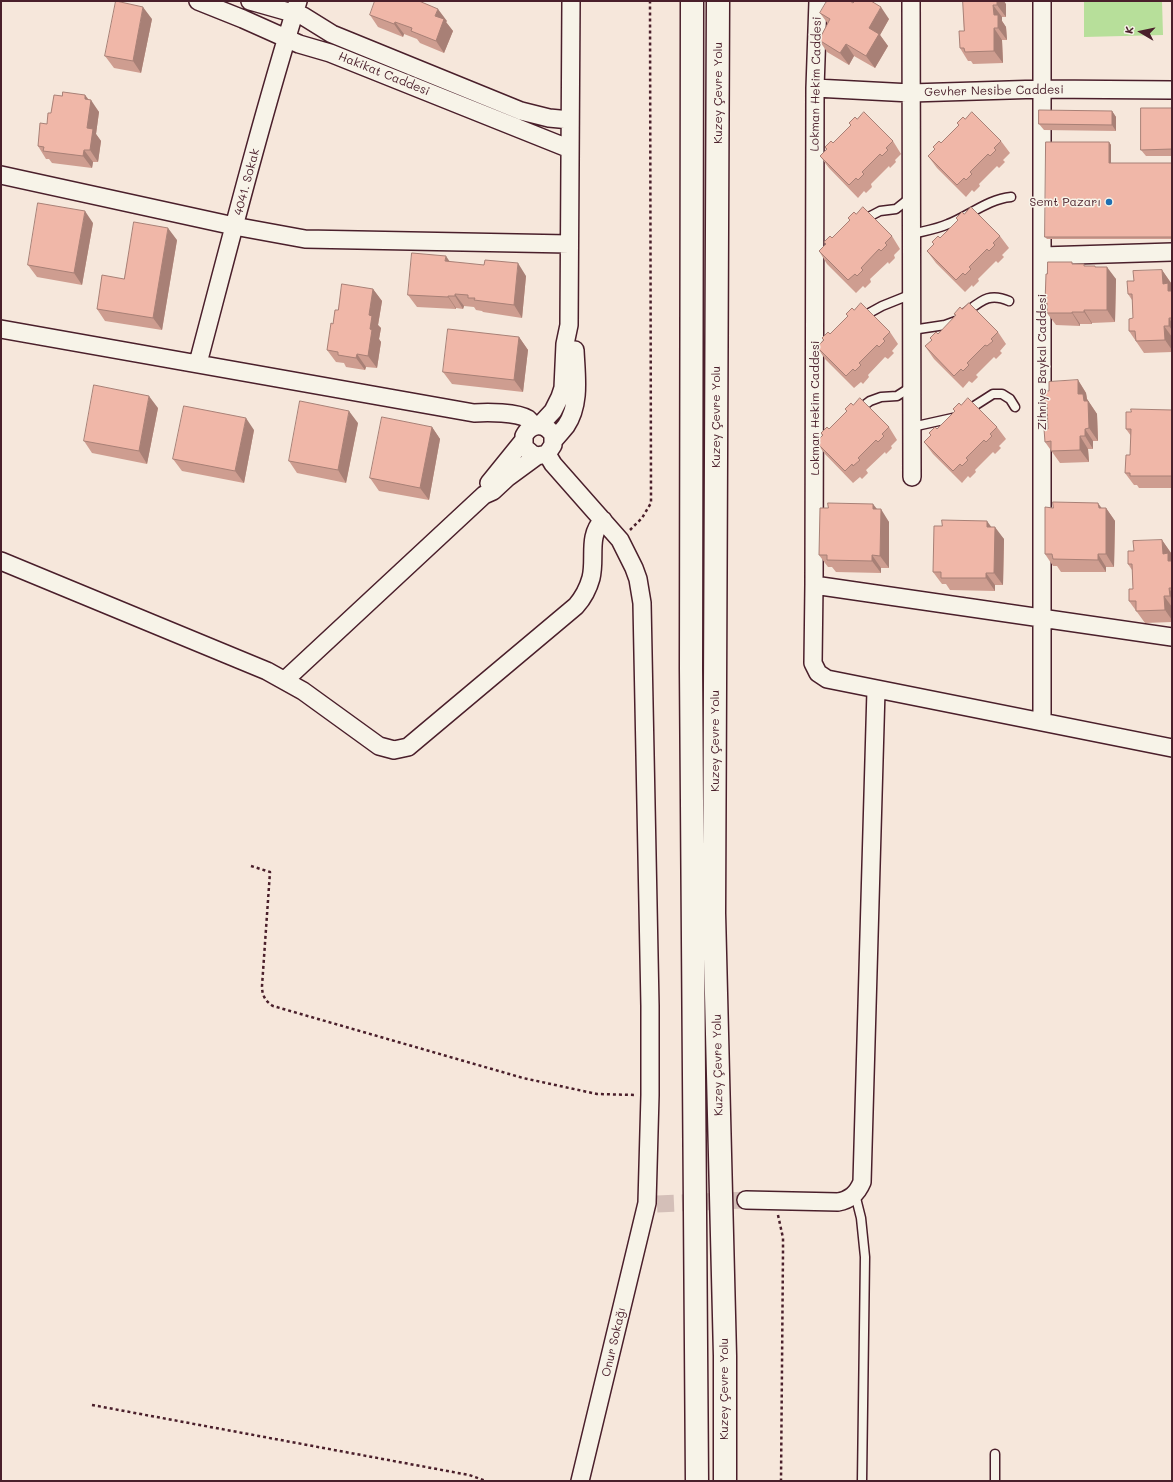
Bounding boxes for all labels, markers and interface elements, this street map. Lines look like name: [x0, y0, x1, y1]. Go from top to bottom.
north arrow: [1121, 12, 1161, 52]
street label: Lokman Hekim Caddesi: [808, 16, 824, 152]
text: K: [1121, 25, 1137, 35]
street label: Kuzey Çevre Yolu: [711, 42, 725, 144]
street label: Hakikat Caddesi: [336, 49, 432, 99]
street label: Gevher Nesibe Caddesi: [924, 83, 1064, 99]
street label: 4041. Sokak: [231, 147, 263, 217]
place label: Semt Pazarı: [1029, 195, 1101, 209]
marker: Semt Pazarı: [1104, 197, 1114, 207]
street label: Zihniye Baykal Caddesi: [1035, 294, 1049, 430]
street label: Lokman Hekim Caddesi: [808, 341, 822, 475]
street label: Kuzey Çevre Yolu: [709, 366, 723, 468]
street label: Kuzey Çevre Yolu: [708, 690, 722, 792]
street label: Kuzey Çevre Yolu: [710, 1014, 726, 1116]
street label: Onur Sokağı: [599, 1306, 629, 1378]
street label: Kuzey Çevre Yolu: [717, 1338, 731, 1440]

